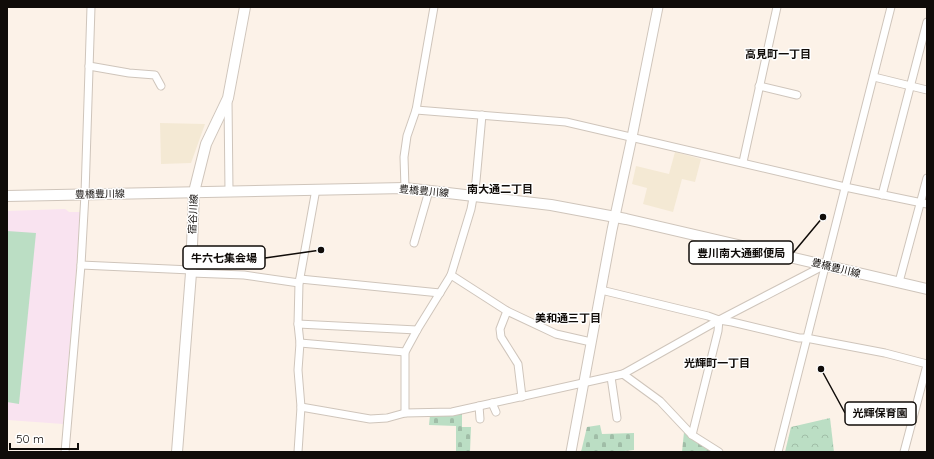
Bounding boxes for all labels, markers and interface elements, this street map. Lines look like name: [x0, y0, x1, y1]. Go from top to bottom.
district label: 高見町一丁目: [745, 47, 811, 61]
street label: 豊橋豊川線: [399, 182, 449, 200]
district label: 南大通二丁目: [467, 182, 533, 196]
street label: 豊橋豊川線: [75, 187, 125, 201]
street label: 宿谷川線: [185, 194, 201, 234]
callout: 豊川南大通郵便局: [689, 241, 793, 264]
callout: 牛六七集会場: [183, 246, 265, 269]
text: 豊川南大通郵便局: [697, 246, 785, 260]
text: 牛六七集会場: [191, 251, 257, 265]
street label: 豊橋豊川線: [810, 256, 862, 280]
district label: 美和通三丁目: [535, 311, 601, 325]
district label: 光輝町一丁目: [684, 356, 750, 370]
callout: 光輝保育園: [845, 402, 916, 425]
text: 光輝保育園: [853, 406, 908, 420]
scale bar: [10, 425, 78, 451]
text: 50 m: [16, 431, 44, 446]

